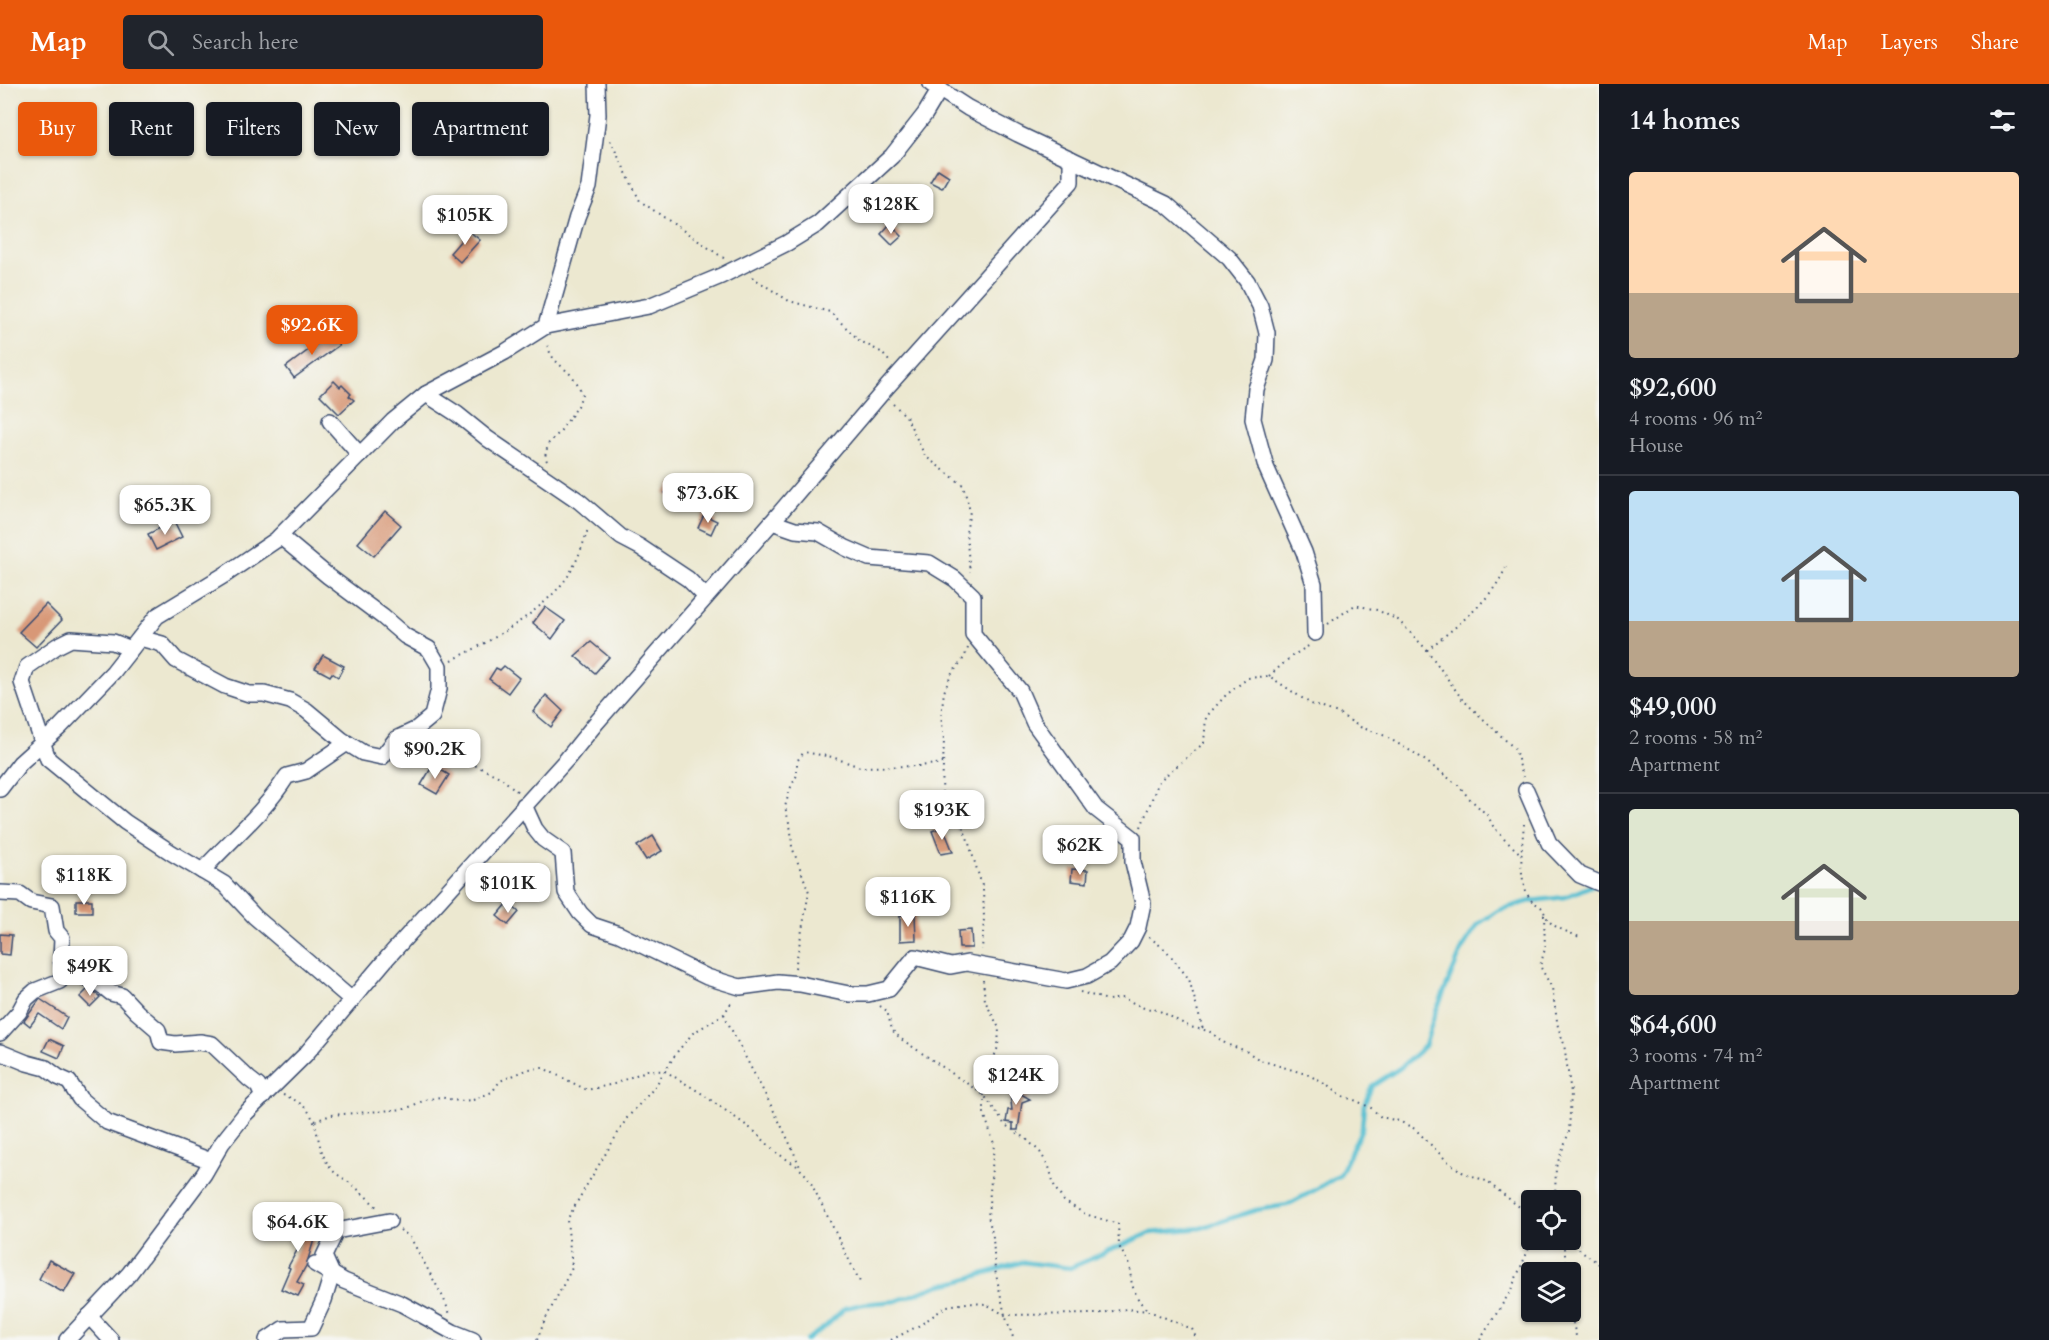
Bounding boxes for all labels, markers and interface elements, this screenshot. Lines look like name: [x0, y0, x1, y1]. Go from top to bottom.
search box: [123, 15, 543, 69]
text: Map: [30, 23, 87, 61]
icon: search: [144, 26, 177, 59]
text: Search here: [192, 27, 299, 57]
text: Map: [1808, 28, 1848, 57]
text: Layers: [1881, 28, 1938, 57]
text: Share: [1971, 28, 2019, 57]
chip: Buy: [18, 102, 97, 156]
chip: Rent: [109, 102, 194, 156]
chip: Filters: [206, 102, 302, 156]
chip: New: [314, 102, 400, 156]
chip: Apartment: [412, 102, 549, 156]
text: 14 homes: [1629, 103, 1740, 138]
icon: filters: [1986, 104, 2019, 137]
pin: $128K: [849, 184, 933, 235]
text: $128K: [862, 190, 920, 217]
pin: $105K: [423, 195, 507, 246]
text: $105K: [436, 201, 494, 228]
icon: home: [1770, 211, 1878, 319]
pin: $92.6K: [263, 305, 361, 356]
text: $92.6K: [281, 311, 343, 338]
text: $92,600: [1629, 370, 1717, 405]
text: 4 rooms · 96 m²: [1629, 405, 1762, 432]
text: House: [1629, 432, 1683, 459]
pin: $73.6K: [659, 473, 757, 524]
text: $73.6K: [677, 479, 739, 506]
pin: $65.3K: [116, 485, 214, 536]
text: $65.3K: [134, 491, 196, 518]
icon: home: [1770, 530, 1878, 638]
text: $49,000: [1629, 689, 1717, 724]
text: 2 rooms · 58 m²: [1629, 724, 1762, 751]
pin: $90.2K: [386, 729, 484, 780]
text: $90.2K: [404, 735, 466, 762]
text: Apartment: [1629, 751, 1720, 778]
pin: $193K: [900, 790, 984, 841]
text: $193K: [913, 796, 971, 823]
pin: $62K: [1044, 825, 1116, 876]
text: $62K: [1057, 831, 1103, 858]
icon: home: [1770, 848, 1878, 956]
pin: $118K: [42, 855, 126, 906]
text: $118K: [55, 861, 113, 888]
pin: $101K: [466, 863, 550, 914]
text: $101K: [479, 869, 537, 896]
pin: $116K: [866, 877, 950, 928]
text: $116K: [879, 883, 937, 910]
pin: $49K: [54, 946, 126, 997]
text: $49K: [67, 952, 113, 979]
text: $64,600: [1629, 1007, 1717, 1042]
text: 3 rooms · 74 m²: [1629, 1042, 1762, 1069]
pin: $124K: [974, 1055, 1058, 1106]
text: $124K: [987, 1061, 1045, 1088]
text: Apartment: [1629, 1069, 1720, 1096]
map controls: [1521, 1190, 1581, 1322]
button: locate: [1521, 1190, 1581, 1250]
pin: $64.6K: [249, 1202, 347, 1253]
text: $64.6K: [267, 1208, 329, 1235]
button: layers: [1521, 1262, 1581, 1322]

